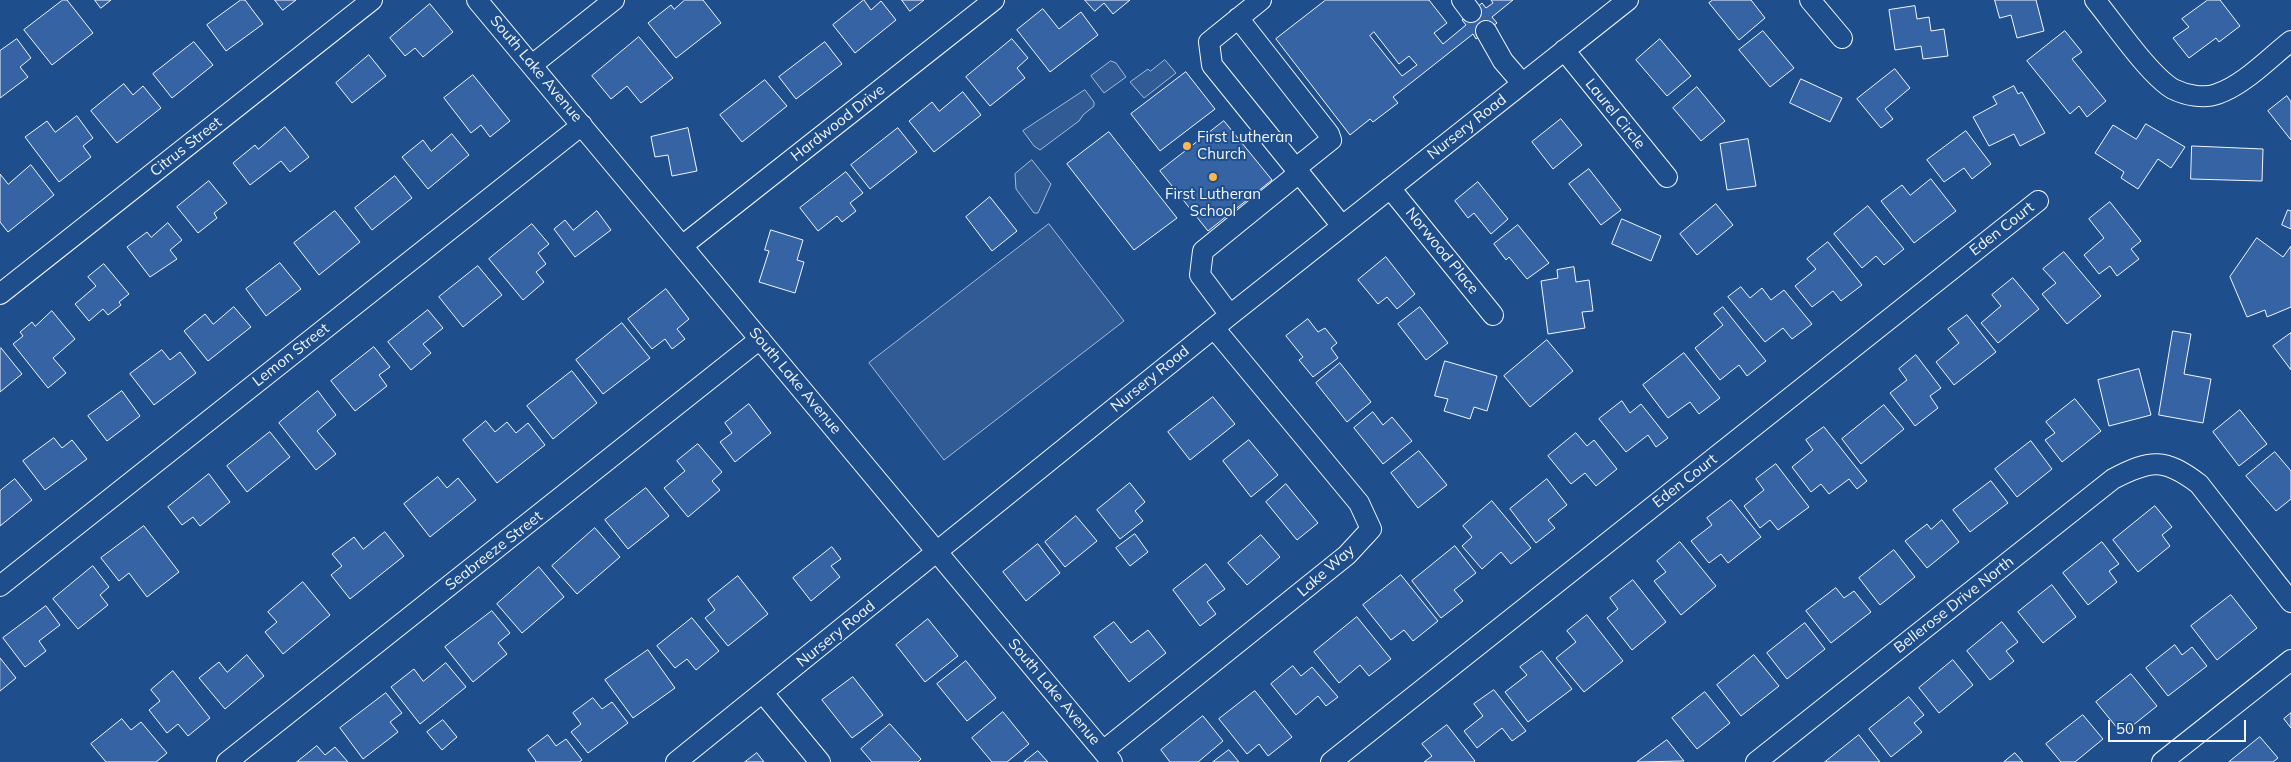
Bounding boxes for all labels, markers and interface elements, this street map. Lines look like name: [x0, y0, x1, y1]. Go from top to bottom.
street label: South Lake Avenue: [486, 12, 586, 126]
street label: Laurel Circle: [1581, 75, 1649, 153]
street label: Hardwood Drive: [788, 81, 888, 165]
street label: Nursery Road: [1424, 91, 1510, 163]
street label: Citrus Street: [147, 113, 225, 181]
place label: First Lutheran Church: [1197, 128, 1293, 163]
marker: First Lutheran Church: [1181, 140, 1193, 152]
marker: First Lutheran School: [1207, 171, 1219, 183]
place label: First Lutheran School: [1165, 185, 1261, 220]
street label: Eden Court: [1966, 198, 2038, 260]
street label: Norwood Place: [1402, 204, 1482, 298]
street label: Lemon Street: [249, 320, 333, 390]
street label: South Lake Avenue: [745, 324, 845, 438]
street label: Nursery Road: [1107, 342, 1193, 416]
street label: Eden Court: [1649, 450, 1721, 512]
street label: Seabreeze Street: [442, 507, 546, 595]
street label: Lake Way: [1294, 541, 1358, 601]
street label: Bellerose Drive North: [1891, 553, 2017, 657]
street label: Nursery Road: [793, 597, 879, 671]
street label: South Lake Avenue: [1004, 635, 1104, 749]
scale bar: [2111, 710, 2248, 742]
text: 50 m: [2116, 719, 2151, 738]

